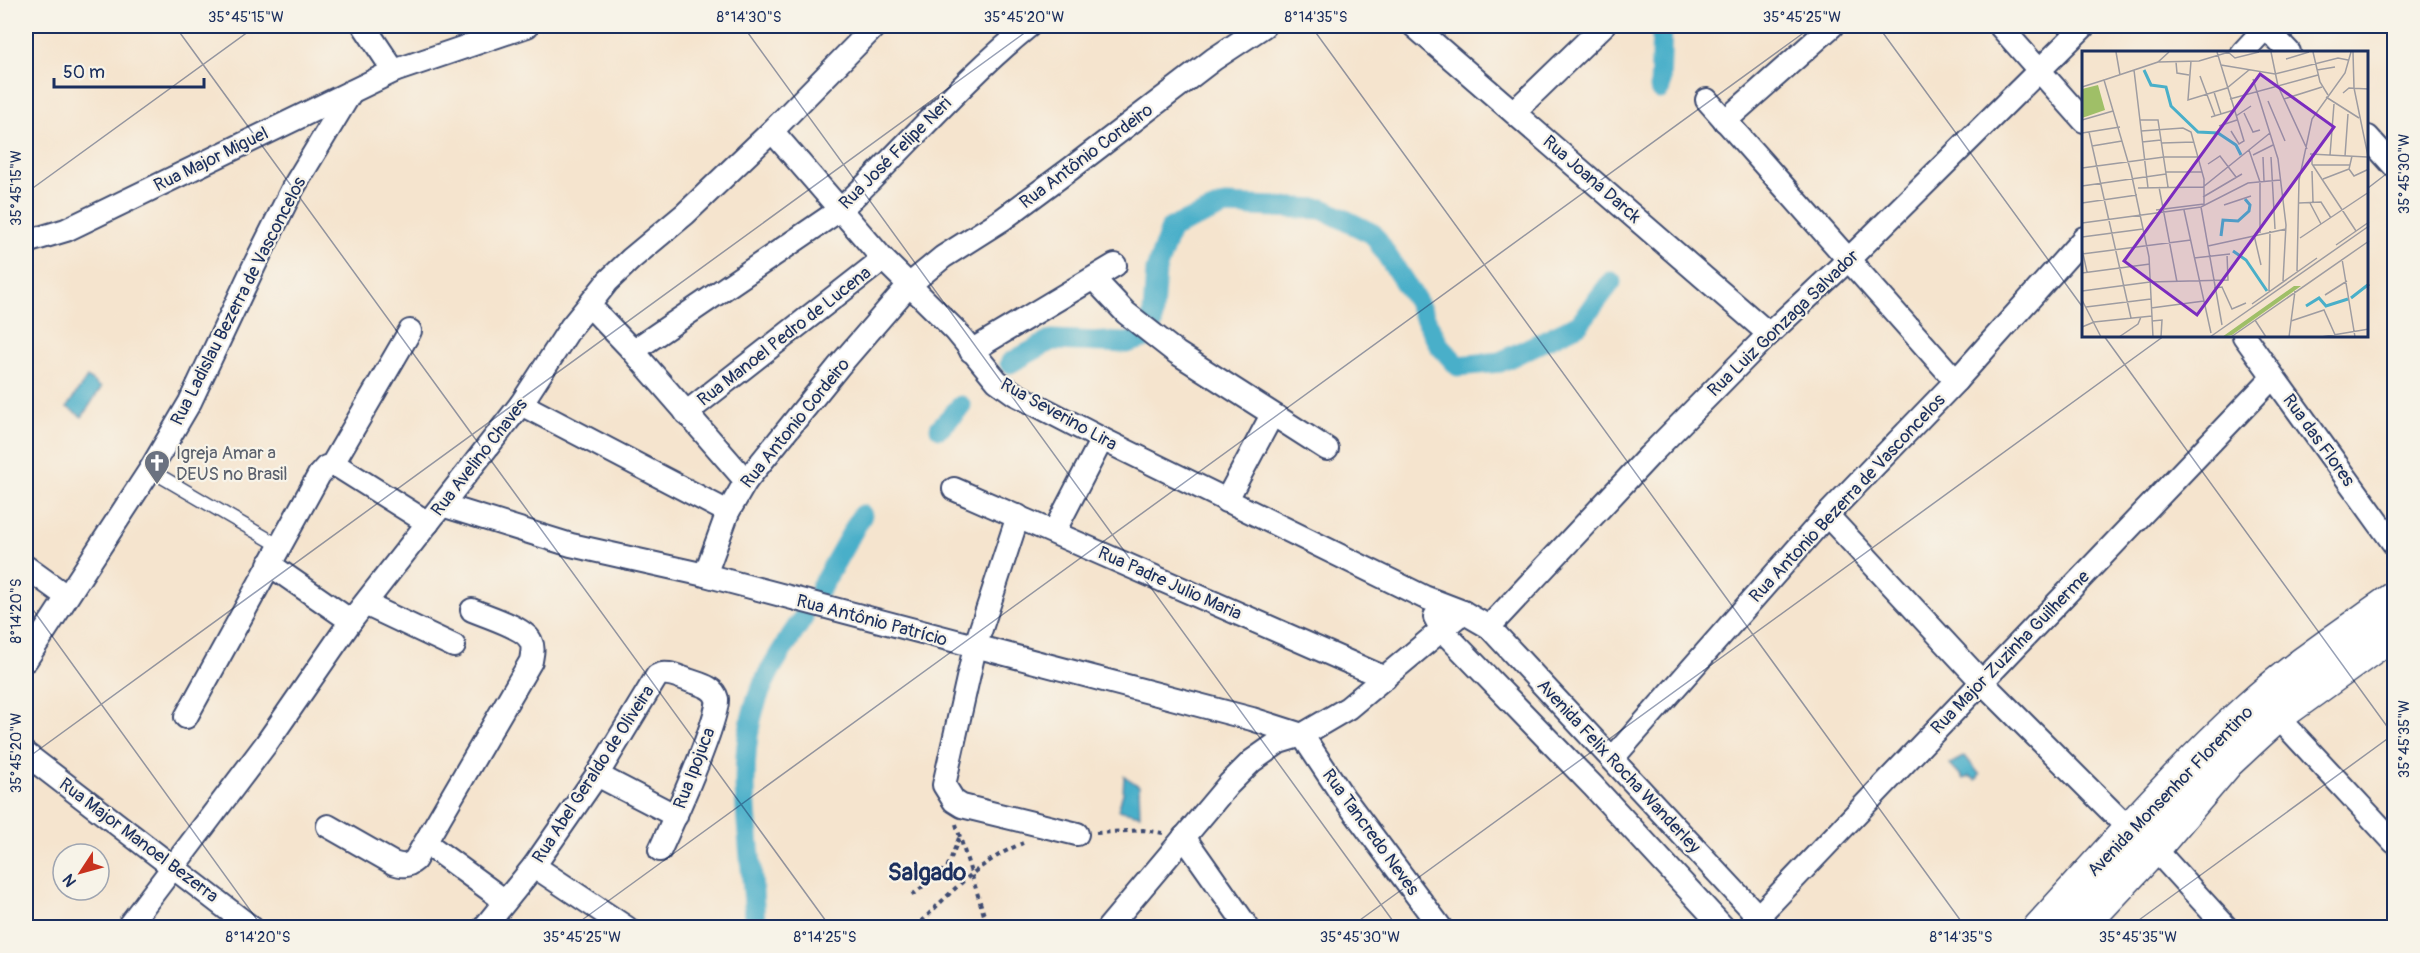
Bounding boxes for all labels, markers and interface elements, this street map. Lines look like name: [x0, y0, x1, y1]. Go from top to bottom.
text: 35°45'15"W: [208, 8, 284, 27]
text: 8°14'30"S: [716, 8, 782, 27]
text: 35°45'20"W: [984, 8, 1064, 27]
text: 8°14'35"S: [1284, 8, 1348, 27]
text: 35°45'25"W: [1763, 8, 1841, 27]
scale bar: [54, 51, 204, 89]
inset map: [2082, 51, 2369, 338]
text: 50 m: [63, 61, 105, 84]
street label: Rua José Felipe Neri: [834, 92, 957, 215]
street label: Rua Antônio Cordeiro: [1015, 99, 1158, 214]
street label: Rua Major Miguel: [150, 122, 272, 197]
street label: Rua Joana Darck: [1538, 130, 1646, 229]
text: 35°45'30"W: [2395, 134, 2414, 214]
text: 35°45'15"W: [7, 150, 26, 226]
street label: Rua Ladislau Bezerra de Vasconcelos: [166, 173, 311, 429]
street label: Rua Luiz Gonzaga Salvador: [1703, 244, 1865, 402]
street label: Rua Manoel Pedro de Lucena: [693, 261, 876, 411]
street label: Rua Antonio Cordeiro: [736, 353, 855, 493]
street label: Rua Severino Lira: [996, 373, 1121, 456]
street label: Rua Antonio Bezerra de Vasconcelos: [1744, 389, 1950, 608]
street label: Rua das Flores: [2277, 390, 2360, 491]
street label: Rua Avelino Chaves: [426, 394, 533, 521]
place label: Igreja Amar a DEUS no Brasil: [176, 442, 288, 486]
church icon: Igreja Amar a DEUS no Brasil: [142, 448, 172, 486]
street label: Rua Padre Julio Maria: [1094, 541, 1245, 626]
street label: Rua Major Zuzinha Guilherme: [1926, 566, 2095, 739]
text: 8°14'20"S: [7, 578, 26, 644]
street label: Rua Antônio Patrício: [794, 589, 950, 652]
street label: Avenida Felix Rocha Wanderley: [1532, 674, 1706, 858]
street label: Rua Abel Geraldo de Oliveira: [527, 681, 660, 868]
text: 35°45'35"W: [2395, 700, 2414, 778]
street label: Avenida Monsenhor Florentino: [2083, 701, 2258, 882]
text: 35°45'20"W: [7, 713, 26, 793]
street label: Rua Ipojuca: [668, 724, 720, 812]
street label: Rua Tancredo Neves: [1317, 765, 1424, 900]
street label: Rua Major Manoel Bezerra: [54, 773, 223, 908]
north arrow: [51, 842, 111, 902]
district label: Salgado: [888, 858, 966, 887]
text: N: [58, 870, 81, 890]
text: 8°14'20"S: [225, 928, 291, 947]
text: 35°45'25"W: [543, 928, 621, 947]
text: 8°14'25"S: [793, 928, 857, 947]
text: 35°45'30"W: [1320, 928, 1400, 947]
text: 8°14'35"S: [1929, 928, 1993, 947]
text: 35°45'35"W: [2099, 928, 2177, 947]

